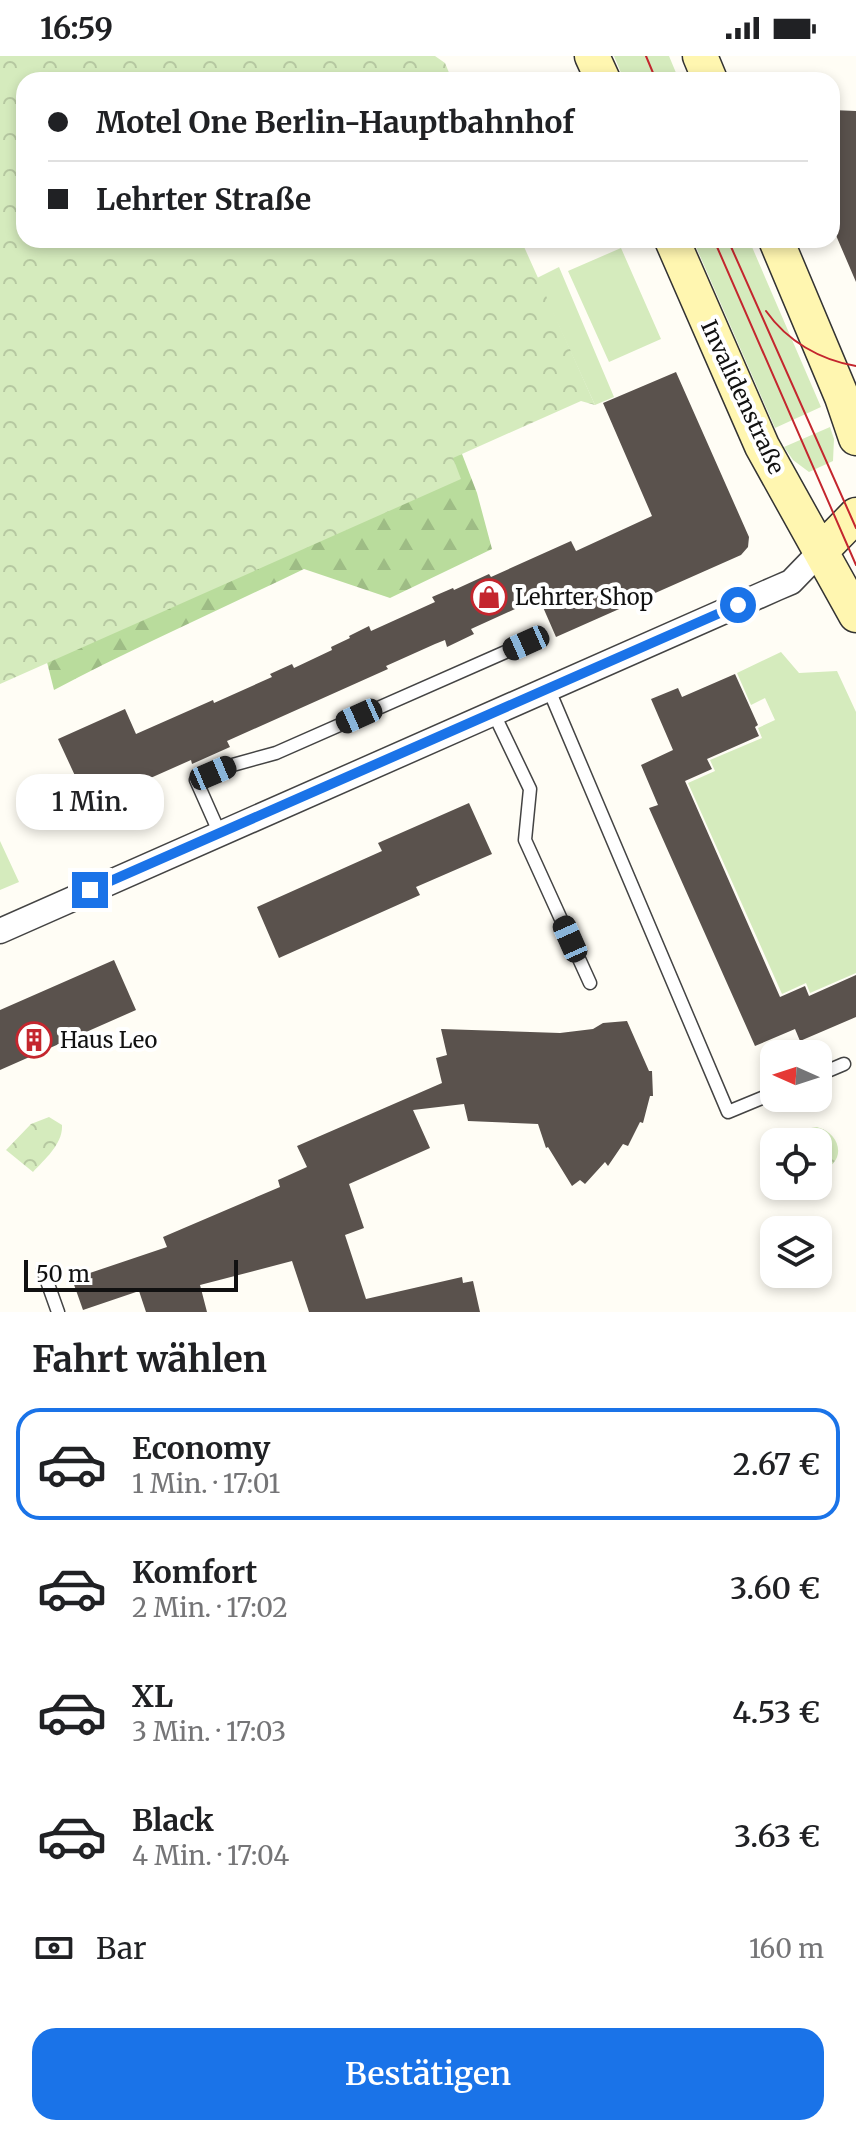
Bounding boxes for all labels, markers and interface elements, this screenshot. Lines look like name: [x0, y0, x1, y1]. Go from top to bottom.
text: 16:59: [40, 9, 113, 47]
text: Motel One Berlin-Hauptbahnhof: [96, 103, 574, 141]
text: Lehrter Straße: [96, 180, 311, 218]
street label: Invalidenstraße: [695, 316, 791, 478]
shop icon: Lehrter Shop: [470, 578, 508, 616]
place label: Lehrter Shop: [515, 583, 653, 611]
route start: [720, 587, 756, 623]
car: [499, 622, 553, 664]
car: [332, 695, 386, 737]
car: [186, 753, 240, 793]
callout: 1 Min.: [16, 774, 164, 830]
text: 1 Min.: [52, 785, 128, 818]
route end: [72, 872, 108, 908]
car: [549, 912, 591, 966]
building icon: Haus Leo: [15, 1021, 53, 1059]
place label: Haus Leo: [60, 1026, 157, 1054]
north arrow: [760, 1040, 832, 1112]
map controls: [760, 1040, 832, 1288]
button: locate: [760, 1128, 832, 1200]
button: layers: [760, 1216, 832, 1288]
scale bar: [24, 1256, 238, 1292]
text: 50 m: [36, 1260, 90, 1288]
text: Fahrt wählen: [32, 1337, 267, 1382]
icon: car: [36, 1428, 108, 1500]
text: Economy: [132, 1429, 270, 1467]
text: 2.67 €: [733, 1445, 820, 1483]
text: 1 Min. · 17:01: [132, 1467, 280, 1500]
icon: car: [36, 1552, 108, 1624]
text: Komfort: [132, 1553, 257, 1591]
text: 3.60 €: [730, 1569, 820, 1607]
text: 2 Min. · 17:02: [132, 1591, 288, 1624]
icon: car: [36, 1676, 108, 1748]
text: XL: [132, 1677, 173, 1715]
text: 4.53 €: [732, 1693, 820, 1731]
text: 3 Min. · 17:03: [132, 1715, 286, 1748]
icon: car: [36, 1800, 108, 1872]
text: Black: [132, 1801, 214, 1839]
text: 3.63 €: [734, 1817, 820, 1855]
text: 4 Min. · 17:04: [132, 1839, 289, 1872]
icon: cash: [32, 1926, 76, 1970]
text: Bar: [96, 1929, 146, 1967]
text: 160 m: [749, 1932, 824, 1965]
button: Bestätigen: [32, 2028, 824, 2120]

